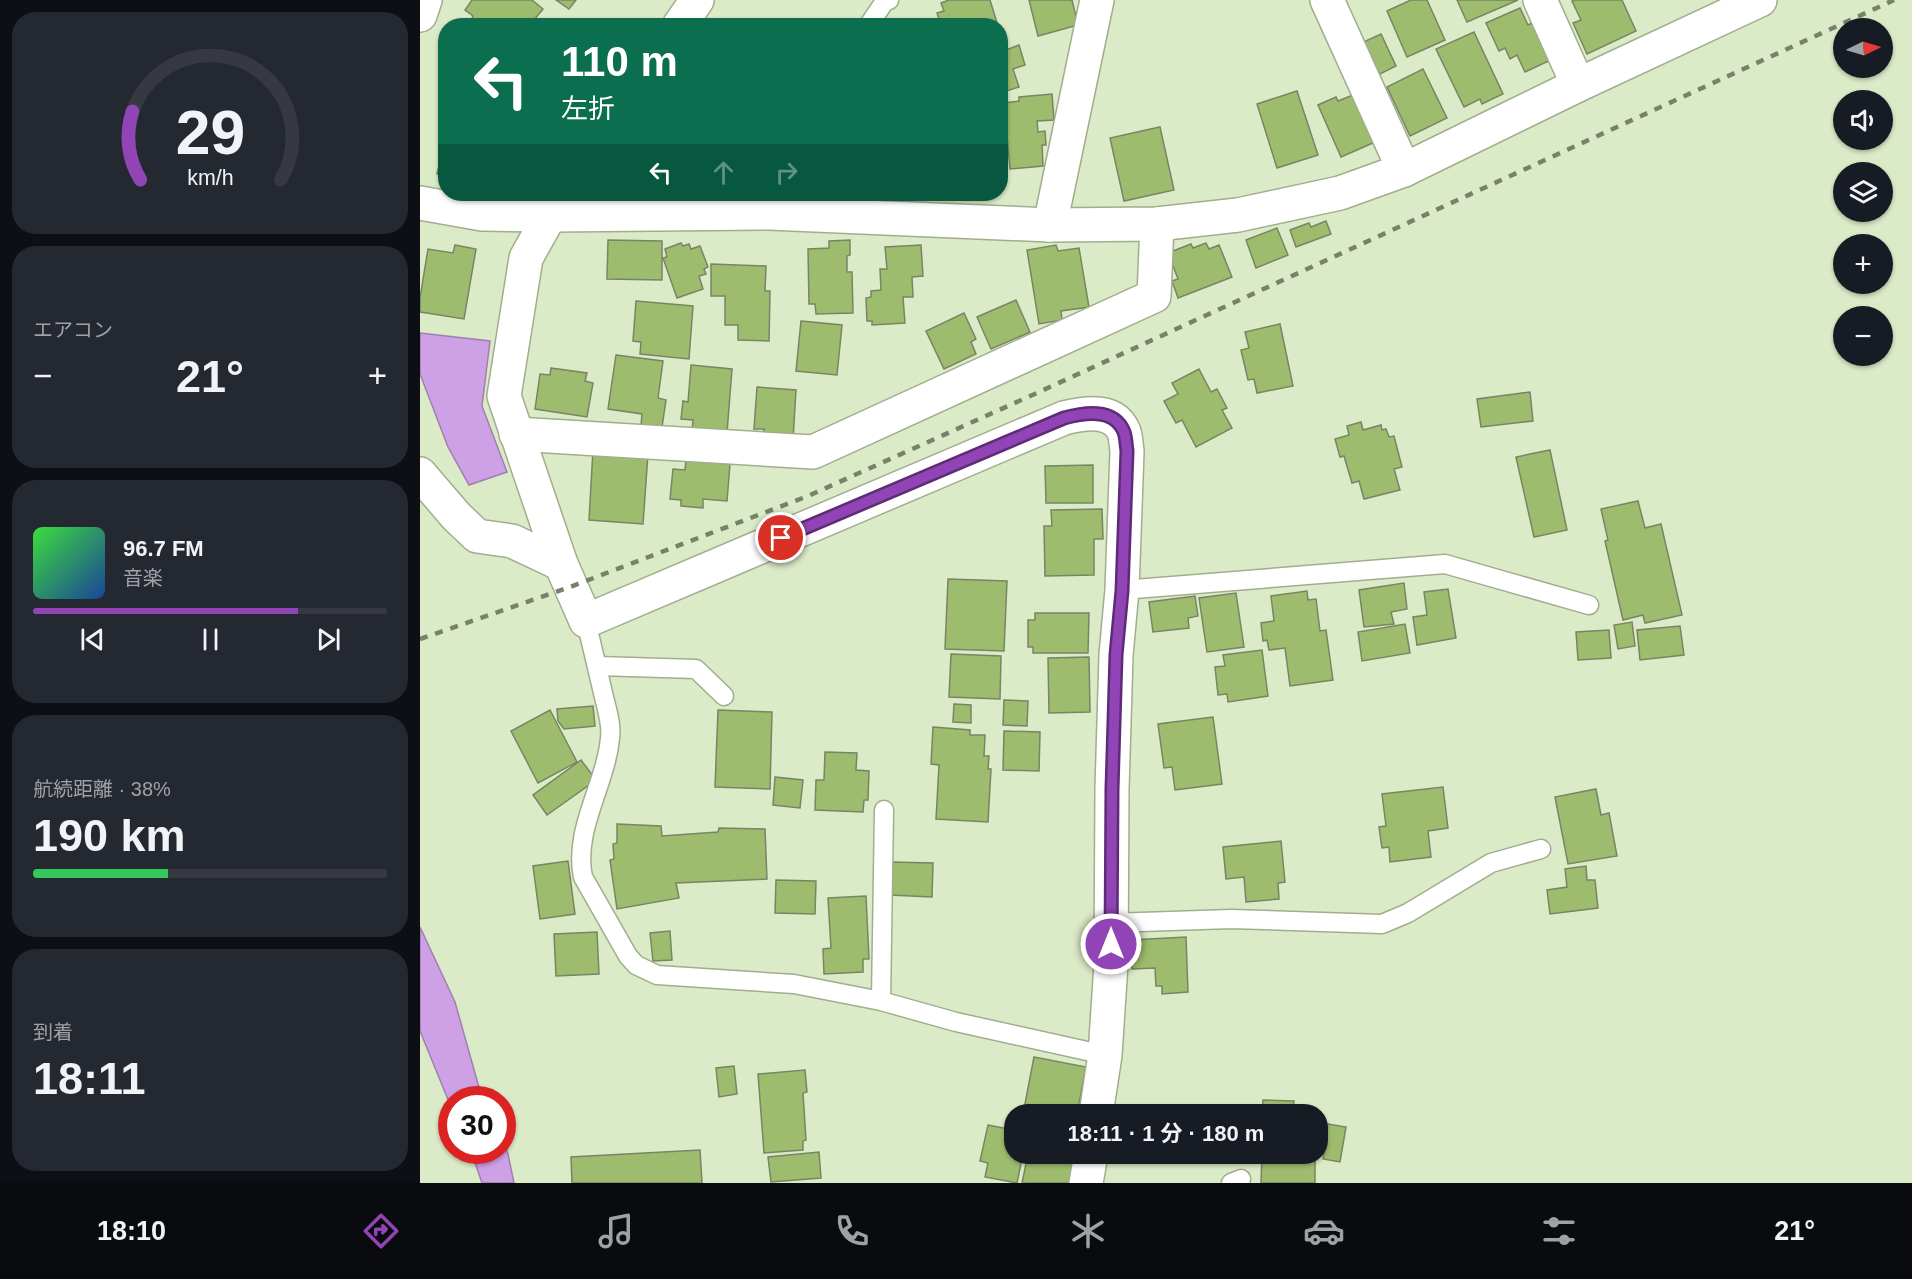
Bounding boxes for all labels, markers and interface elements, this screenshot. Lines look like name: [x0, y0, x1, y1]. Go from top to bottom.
north arrow: [1833, 18, 1893, 78]
map controls: [1833, 18, 1893, 366]
text: 110 m: [561, 38, 678, 85]
icon: left: [462, 42, 540, 120]
button: sound: [1833, 90, 1893, 150]
text: 左折: [561, 94, 615, 124]
text: 29: [175, 98, 245, 167]
icon: left: [644, 156, 677, 189]
icon: ahead: [707, 156, 740, 189]
icon: right: [770, 156, 803, 189]
button: layers: [1833, 162, 1893, 222]
text: km/h: [187, 166, 233, 190]
button: +: [1833, 234, 1893, 294]
button: −: [1833, 306, 1893, 366]
text: エアコン: [33, 319, 113, 341]
text: 21°: [176, 351, 244, 402]
text: −: [33, 357, 52, 394]
text: +: [368, 357, 387, 394]
pin: [755, 512, 806, 563]
icon: arrive: [764, 521, 797, 554]
text: 96.7 FM: [123, 536, 204, 561]
text: 音楽: [123, 567, 163, 589]
icon: previous: [76, 623, 109, 656]
icon: pause: [194, 623, 227, 656]
icon: next: [312, 623, 345, 656]
text: 航続距離 · 38%: [33, 778, 171, 800]
text: 190 km: [33, 810, 186, 861]
position arrow: [1079, 912, 1143, 976]
text: 到着: [33, 1021, 73, 1043]
text: 18:11: [33, 1053, 146, 1104]
speed limit sign: 30: [438, 1086, 516, 1164]
text: 18:11 · 1 分 · 180 m: [1068, 1121, 1264, 1146]
icon: directions: [360, 1210, 402, 1252]
icon: music: [595, 1210, 637, 1252]
icon: phone: [831, 1210, 873, 1252]
icon: climate: [1067, 1210, 1109, 1252]
icon: car: [1303, 1210, 1345, 1252]
icon: filters: [1538, 1210, 1580, 1252]
text: 18:10: [97, 1216, 166, 1246]
text: 21°: [1774, 1216, 1815, 1246]

